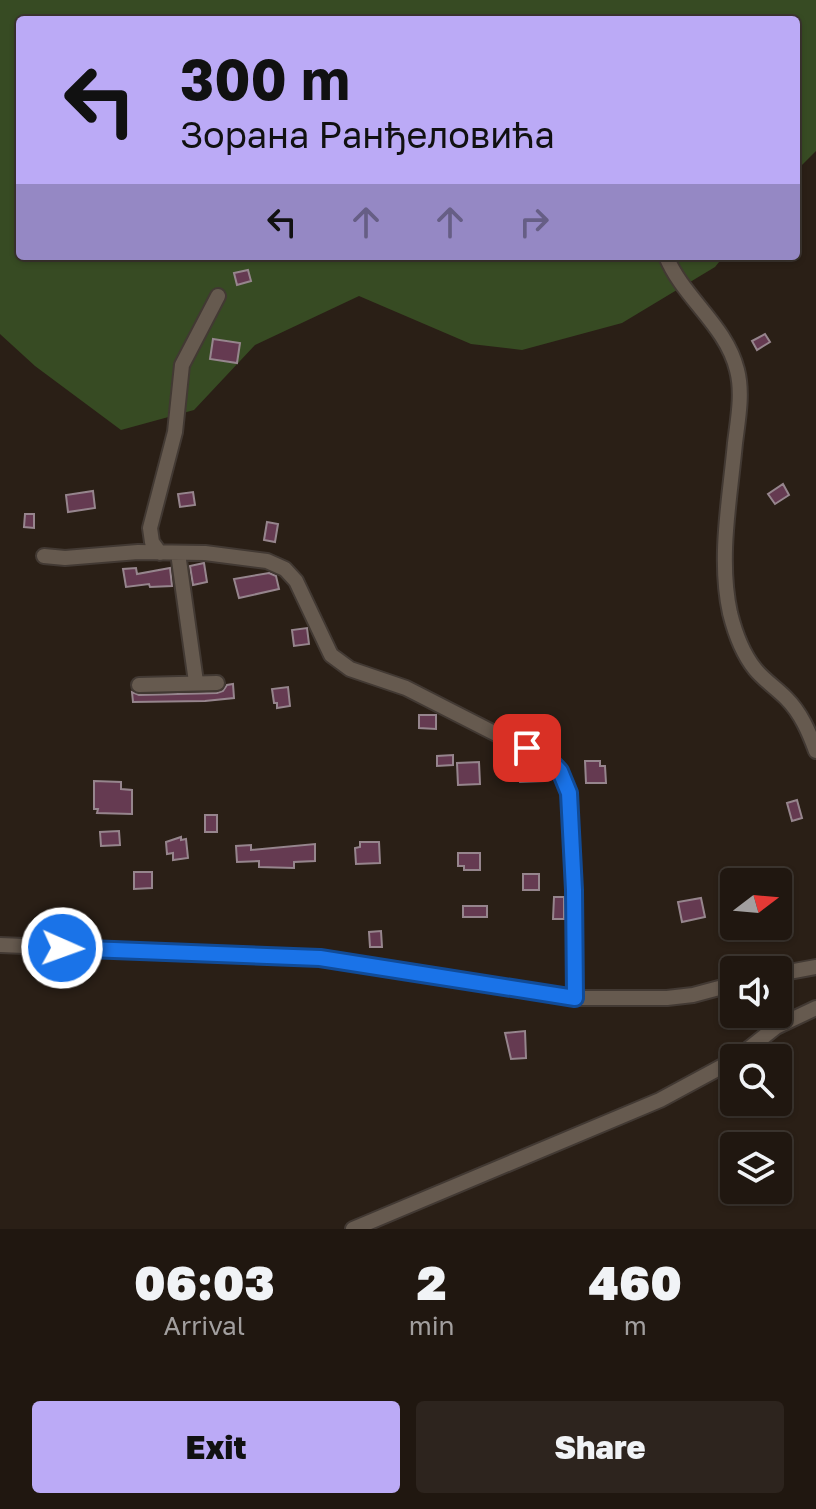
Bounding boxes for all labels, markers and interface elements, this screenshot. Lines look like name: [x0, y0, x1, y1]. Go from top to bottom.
text: 300 m: [180, 45, 350, 112]
icon: left: [48, 48, 152, 152]
text: Зорана Ранђеловића: [180, 113, 555, 156]
icon: left: [260, 200, 304, 244]
icon: ahead: [344, 200, 388, 244]
icon: ahead: [428, 200, 472, 244]
icon: right: [512, 200, 556, 244]
pin: [493, 714, 561, 782]
icon: arrive: [505, 726, 549, 770]
north arrow: [720, 868, 792, 940]
map controls: [720, 868, 792, 1204]
position arrow: [20, 906, 104, 990]
button: sound: [720, 956, 792, 1028]
button: search: [720, 1044, 792, 1116]
button: layers: [720, 1132, 792, 1204]
text: 06:03: [134, 1253, 275, 1311]
text: 2: [417, 1253, 447, 1311]
text: 460: [589, 1253, 682, 1311]
text: Arrival: [164, 1310, 245, 1341]
text: min: [409, 1310, 455, 1341]
text: m: [624, 1310, 647, 1341]
button: Exit: [32, 1401, 400, 1493]
button: Share: [416, 1401, 784, 1493]

